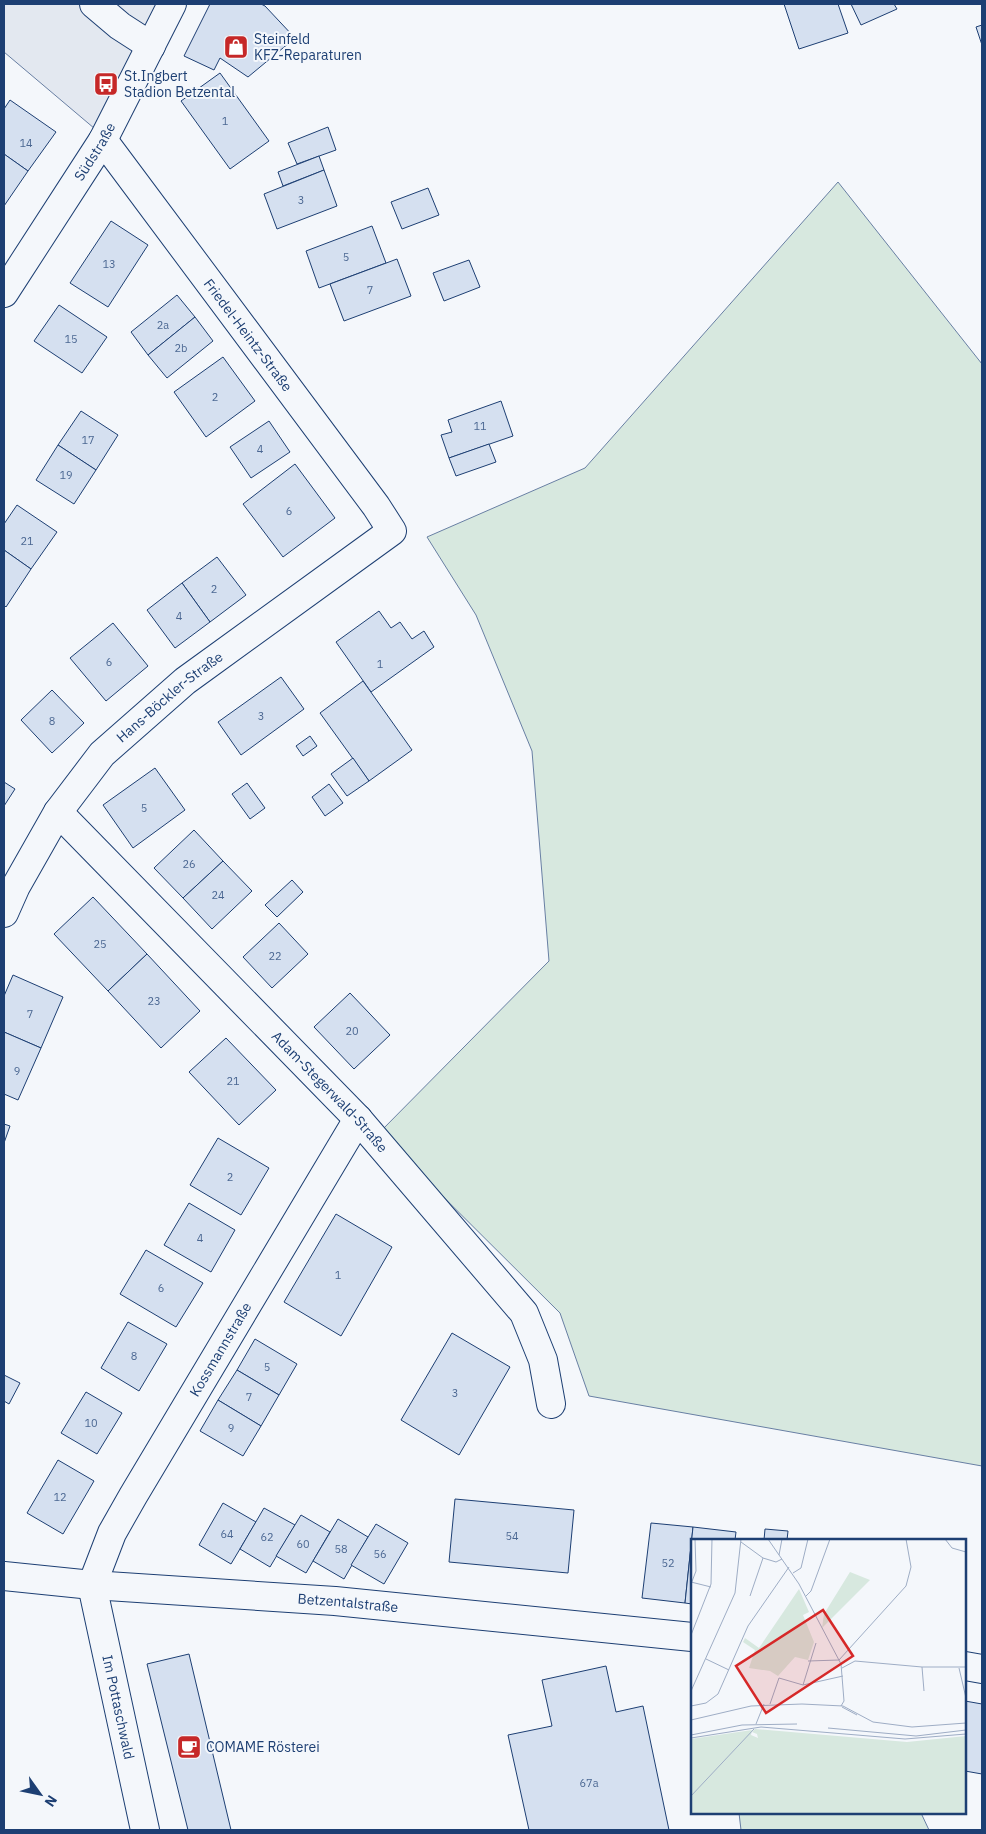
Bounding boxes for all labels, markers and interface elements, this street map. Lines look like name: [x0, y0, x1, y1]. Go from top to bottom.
place label: Steinfeld KFZ-Reparaturen: [254, 30, 362, 64]
shop icon: Steinfeld KFZ-Reparaturen: [223, 34, 249, 60]
place label: St.Ingbert Stadion Betzental: [124, 67, 235, 101]
bus stop icon: St.Ingbert Stadion Betzental: [93, 71, 119, 97]
house number: 1: [222, 114, 229, 128]
street label: Südstraße: [70, 119, 119, 184]
house number: 14: [19, 136, 33, 150]
house number: 3: [298, 193, 304, 207]
house number: 5: [343, 250, 349, 264]
house number: 13: [102, 257, 116, 271]
street label: Friedel-Heintz-Straße: [200, 275, 296, 395]
house number: 7: [367, 283, 373, 297]
house number: 2a: [157, 318, 169, 332]
house number: 15: [64, 332, 78, 346]
house number: 2b: [175, 341, 187, 355]
house number: 2: [212, 390, 218, 404]
house number: 11: [473, 419, 487, 433]
house number: 17: [81, 433, 95, 447]
house number: 4: [257, 442, 264, 456]
house number: 19: [59, 468, 73, 482]
house number: 6: [286, 504, 292, 518]
house number: 21: [20, 534, 34, 548]
house number: 2: [211, 582, 217, 596]
house number: 4: [176, 609, 183, 623]
street label: Hans-Böckler-Straße: [113, 647, 227, 746]
house number: 6: [106, 655, 112, 669]
house number: 1: [377, 657, 384, 671]
house number: 3: [258, 709, 264, 723]
house number: 8: [49, 714, 55, 728]
house number: 5: [141, 801, 147, 815]
house number: 26: [182, 857, 196, 871]
house number: 24: [211, 888, 225, 902]
house number: 25: [93, 937, 107, 951]
house number: 22: [268, 949, 282, 963]
house number: 23: [147, 994, 161, 1008]
house number: 7: [27, 1007, 33, 1021]
house number: 20: [345, 1024, 359, 1038]
street label: Adam-Stegerwald-Straße: [268, 1027, 392, 1156]
house number: 9: [14, 1064, 20, 1078]
house number: 21: [226, 1074, 240, 1088]
house number: 2: [227, 1170, 233, 1184]
house number: 4: [197, 1231, 204, 1245]
house number: 1: [335, 1268, 342, 1282]
house number: 6: [158, 1281, 164, 1295]
street label: Kossmannstraße: [185, 1299, 256, 1400]
house number: 8: [131, 1349, 137, 1363]
house number: 5: [264, 1360, 270, 1374]
house number: 3: [452, 1386, 458, 1400]
house number: 7: [246, 1390, 252, 1404]
house number: 10: [84, 1416, 98, 1430]
house number: 9: [228, 1421, 234, 1435]
house number: 12: [53, 1490, 67, 1504]
house number: 64: [220, 1527, 234, 1541]
house number: 54: [505, 1529, 519, 1543]
house number: 62: [260, 1530, 274, 1544]
house number: 60: [296, 1537, 310, 1551]
inset map: [691, 1539, 966, 1814]
house number: 58: [334, 1542, 348, 1556]
house number: 56: [373, 1547, 387, 1561]
house number: 52: [661, 1556, 675, 1570]
street label: Betzentalstraße: [297, 1590, 399, 1616]
street label: Im Pottaschwald: [98, 1653, 138, 1761]
cafe icon: COMAME Rösterei: [176, 1734, 202, 1760]
place label: COMAME Rösterei: [206, 1738, 320, 1756]
north arrow: [15, 1769, 65, 1819]
house number: 67a: [579, 1776, 599, 1790]
text: N: [41, 1792, 61, 1810]

